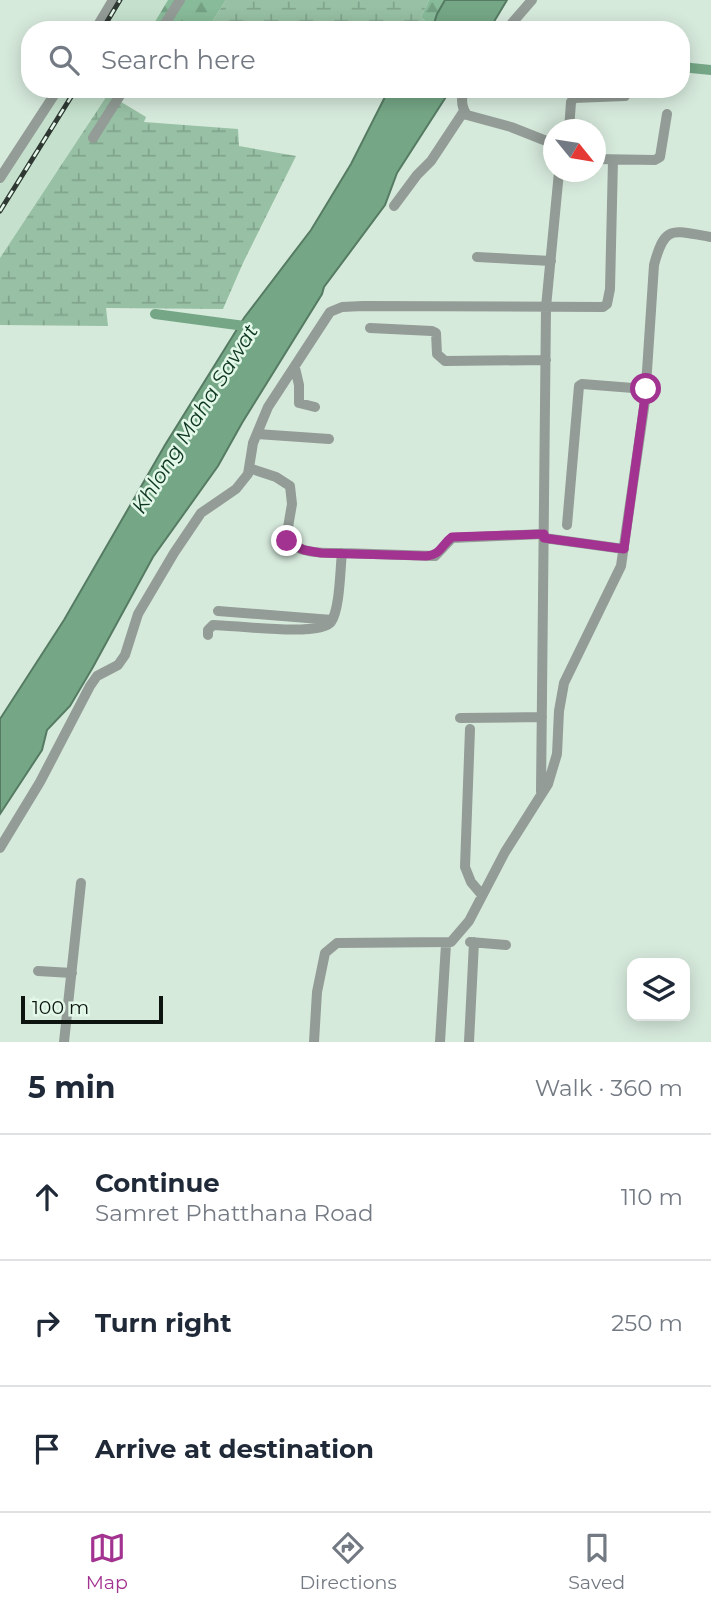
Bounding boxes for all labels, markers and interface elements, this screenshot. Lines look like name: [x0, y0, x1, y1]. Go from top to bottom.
search box: [21, 21, 690, 98]
icon: search: [45, 41, 83, 79]
text: Search here: [101, 44, 256, 76]
north arrow: [543, 119, 606, 182]
water label: Khlong Maha Sawat: [126, 319, 263, 518]
route start: [630, 373, 661, 404]
route end: [271, 525, 302, 556]
map controls: [627, 958, 690, 1021]
button: layers: [627, 958, 690, 1021]
scale bar: [21, 993, 163, 1025]
text: 100 m: [32, 996, 89, 1019]
text: 5 min: [28, 1069, 116, 1106]
text: Walk · 360 m: [535, 1074, 683, 1102]
text: Continue: [95, 1167, 220, 1199]
icon: ahead: [28, 1178, 66, 1216]
text: 110 m: [621, 1183, 683, 1211]
text: Samret Phatthana Road: [95, 1199, 374, 1227]
icon: right: [28, 1304, 66, 1342]
text: Turn right: [95, 1307, 231, 1339]
text: 250 m: [611, 1309, 683, 1337]
icon: arrive: [28, 1430, 66, 1468]
text: Arrive at destination: [95, 1433, 374, 1465]
tab: Map: [86, 1529, 128, 1594]
tab: Directions: [299, 1529, 397, 1594]
tab: Saved: [568, 1529, 625, 1594]

